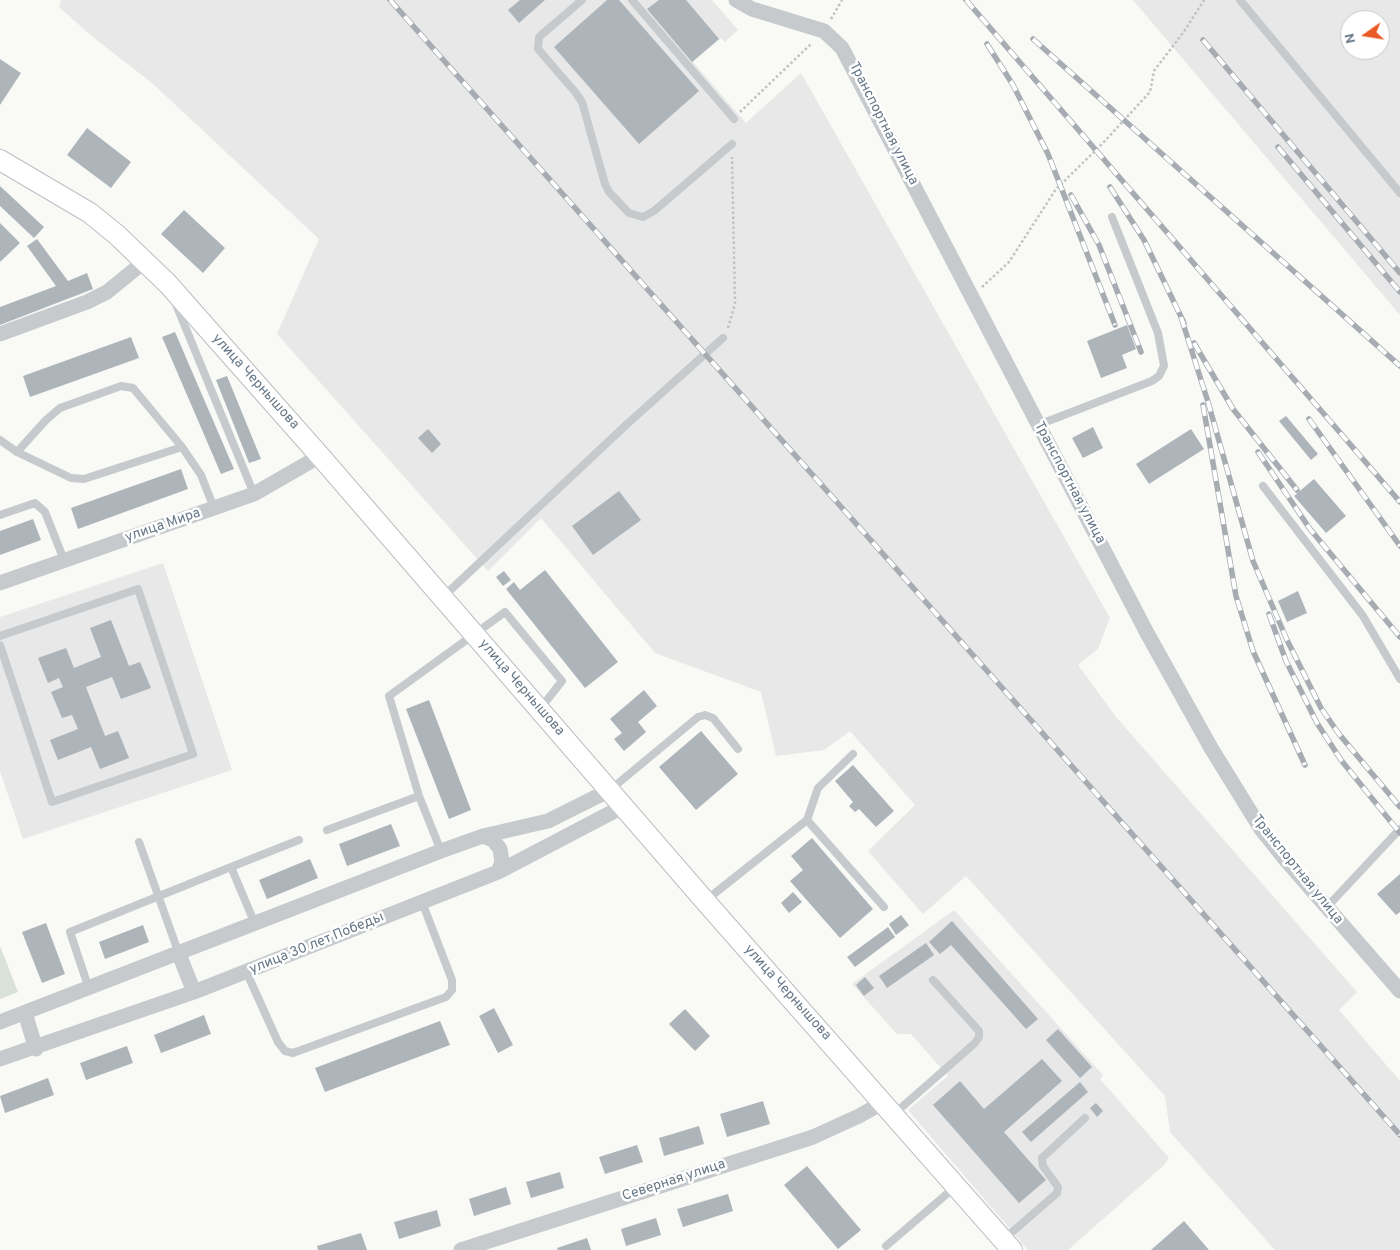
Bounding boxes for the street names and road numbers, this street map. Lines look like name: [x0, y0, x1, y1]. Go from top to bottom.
street label: Транспортная улица: [845, 60, 921, 188]
street label: улица Чернышова: [208, 331, 302, 433]
street label: Транспортная улица: [1030, 419, 1108, 547]
street label: улица Мира: [123, 505, 203, 547]
street label: улица Чернышова: [474, 636, 568, 740]
street label: Транспортная улица: [1248, 812, 1346, 928]
street label: улица 30 лет Победы: [247, 909, 387, 979]
street label: улица Чернышова: [740, 942, 834, 1044]
street label: Северная улица: [620, 1156, 728, 1206]

